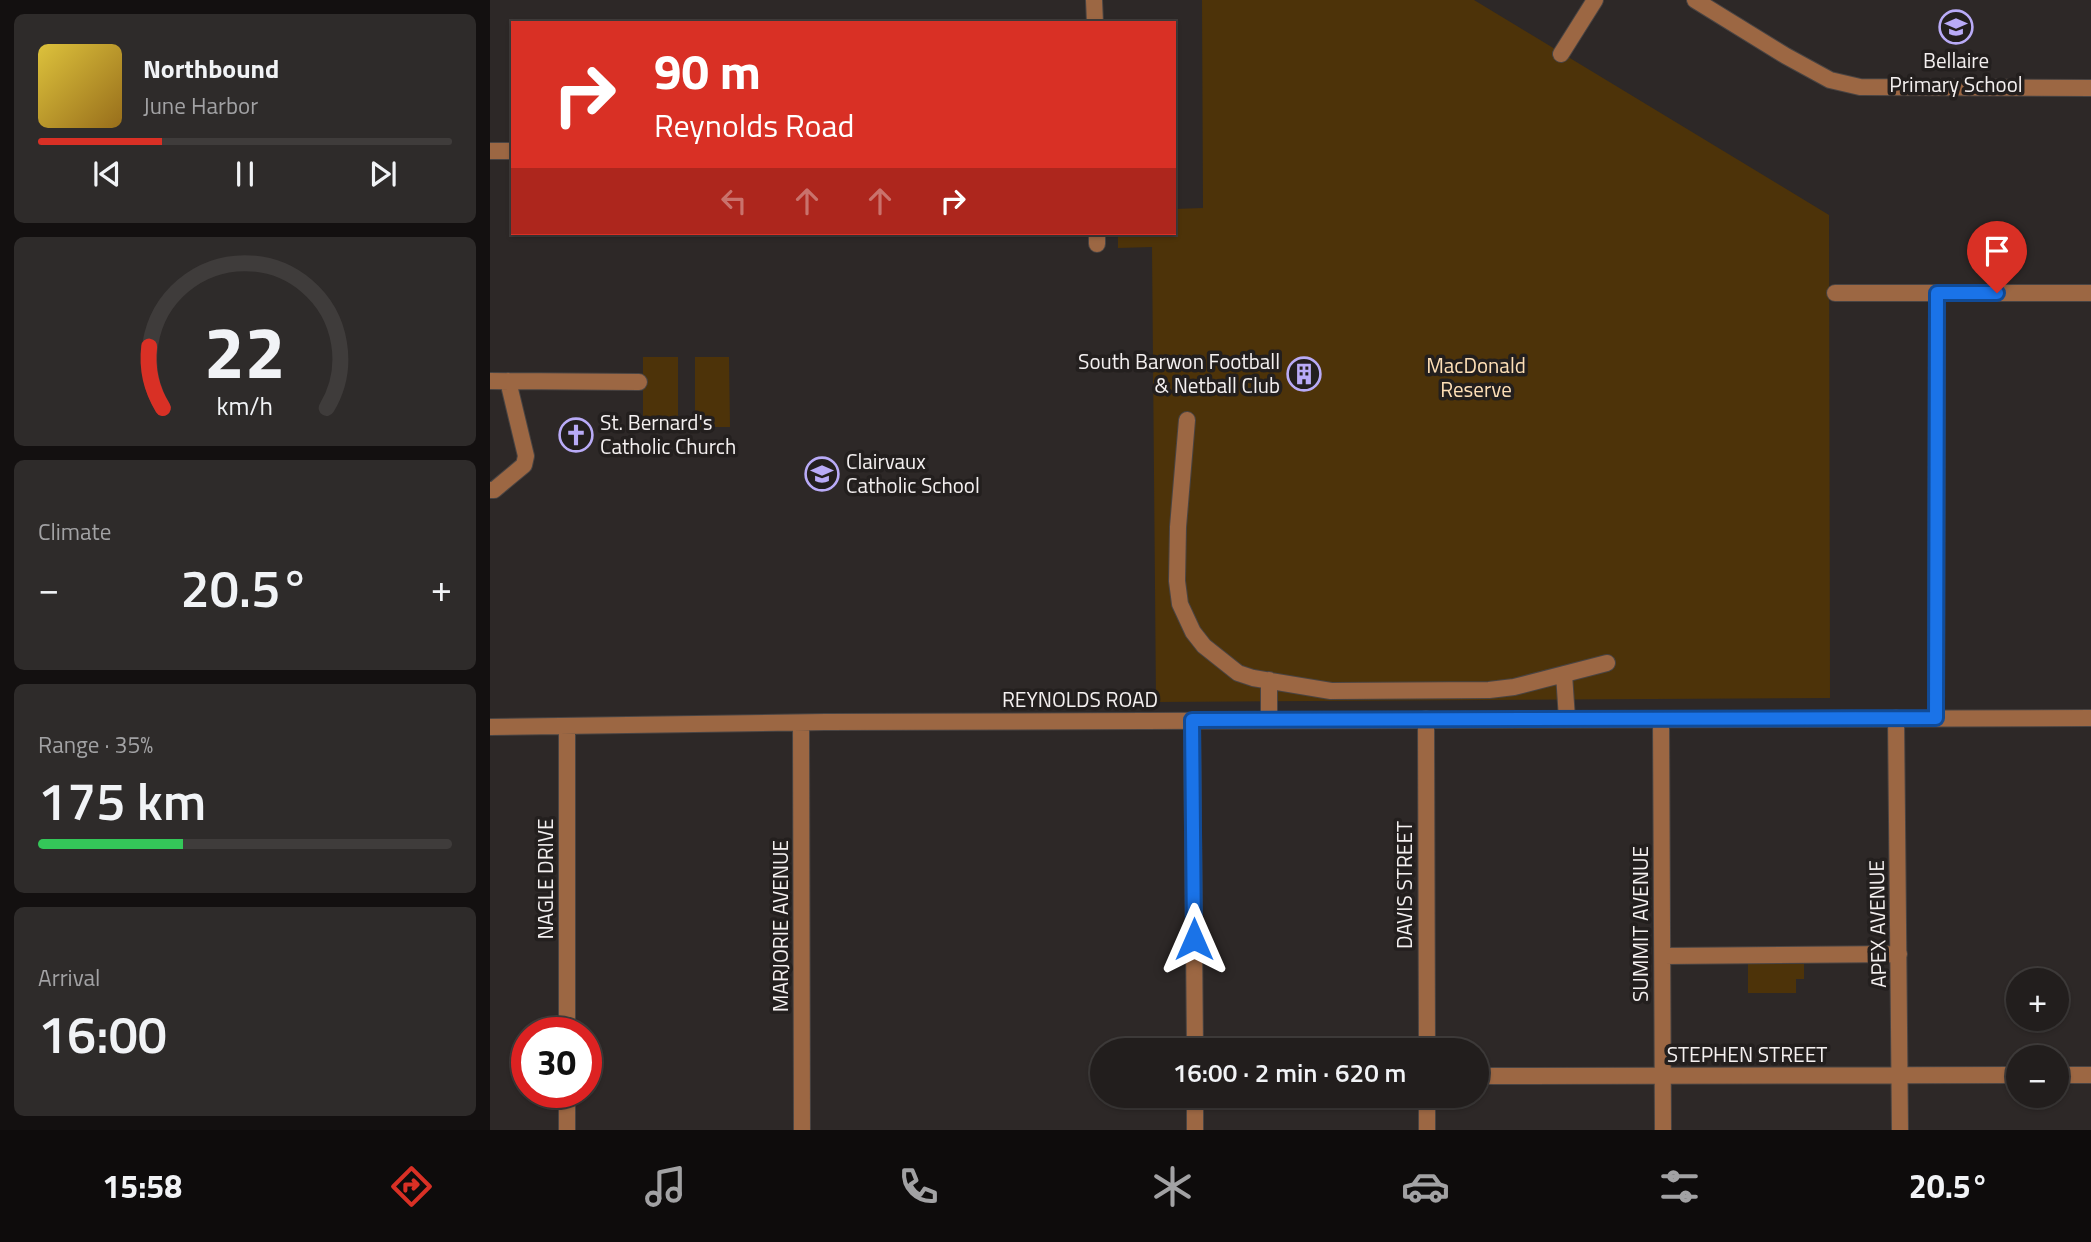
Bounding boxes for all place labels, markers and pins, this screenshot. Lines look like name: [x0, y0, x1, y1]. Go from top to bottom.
school or university icon: Bellaire Primary School: [1937, 8, 1975, 46]
place label: Bellaire Primary School: [1889, 44, 2023, 100]
pin: [1967, 221, 2027, 293]
place label: South Barwon Football & Netball Club: [1078, 345, 1280, 401]
building icon: South Barwon Football & Netball Club: [1285, 355, 1323, 393]
place label: St. Bernard's Catholic Church: [600, 406, 736, 462]
church icon: St. Bernard's Catholic Church: [557, 416, 595, 454]
place label: Clairvaux Catholic School: [846, 445, 980, 501]
school or university icon: Clairvaux Catholic School: [803, 455, 841, 493]

